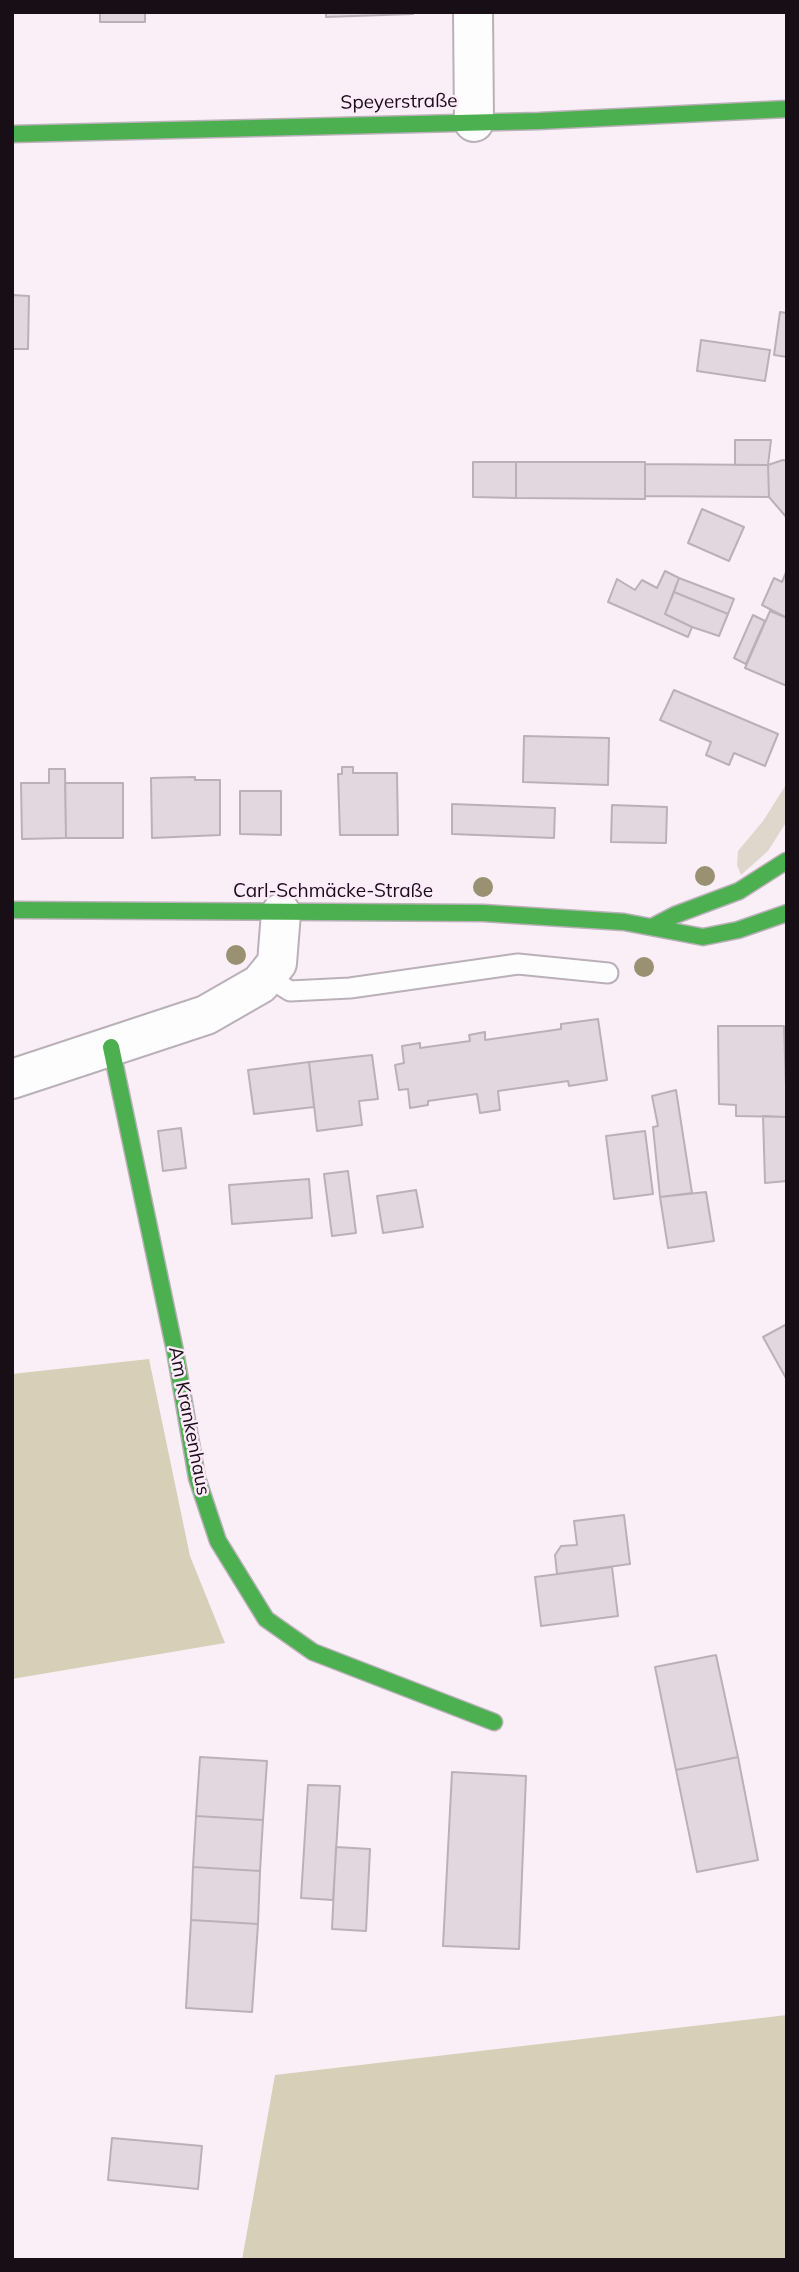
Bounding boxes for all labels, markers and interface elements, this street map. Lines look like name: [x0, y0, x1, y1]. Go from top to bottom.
street label: Speyerstraße: [340, 90, 458, 114]
street label: Carl-Schmäcke-Straße: [233, 880, 433, 902]
street label: Am Krankenhaus: [163, 1345, 215, 1497]

